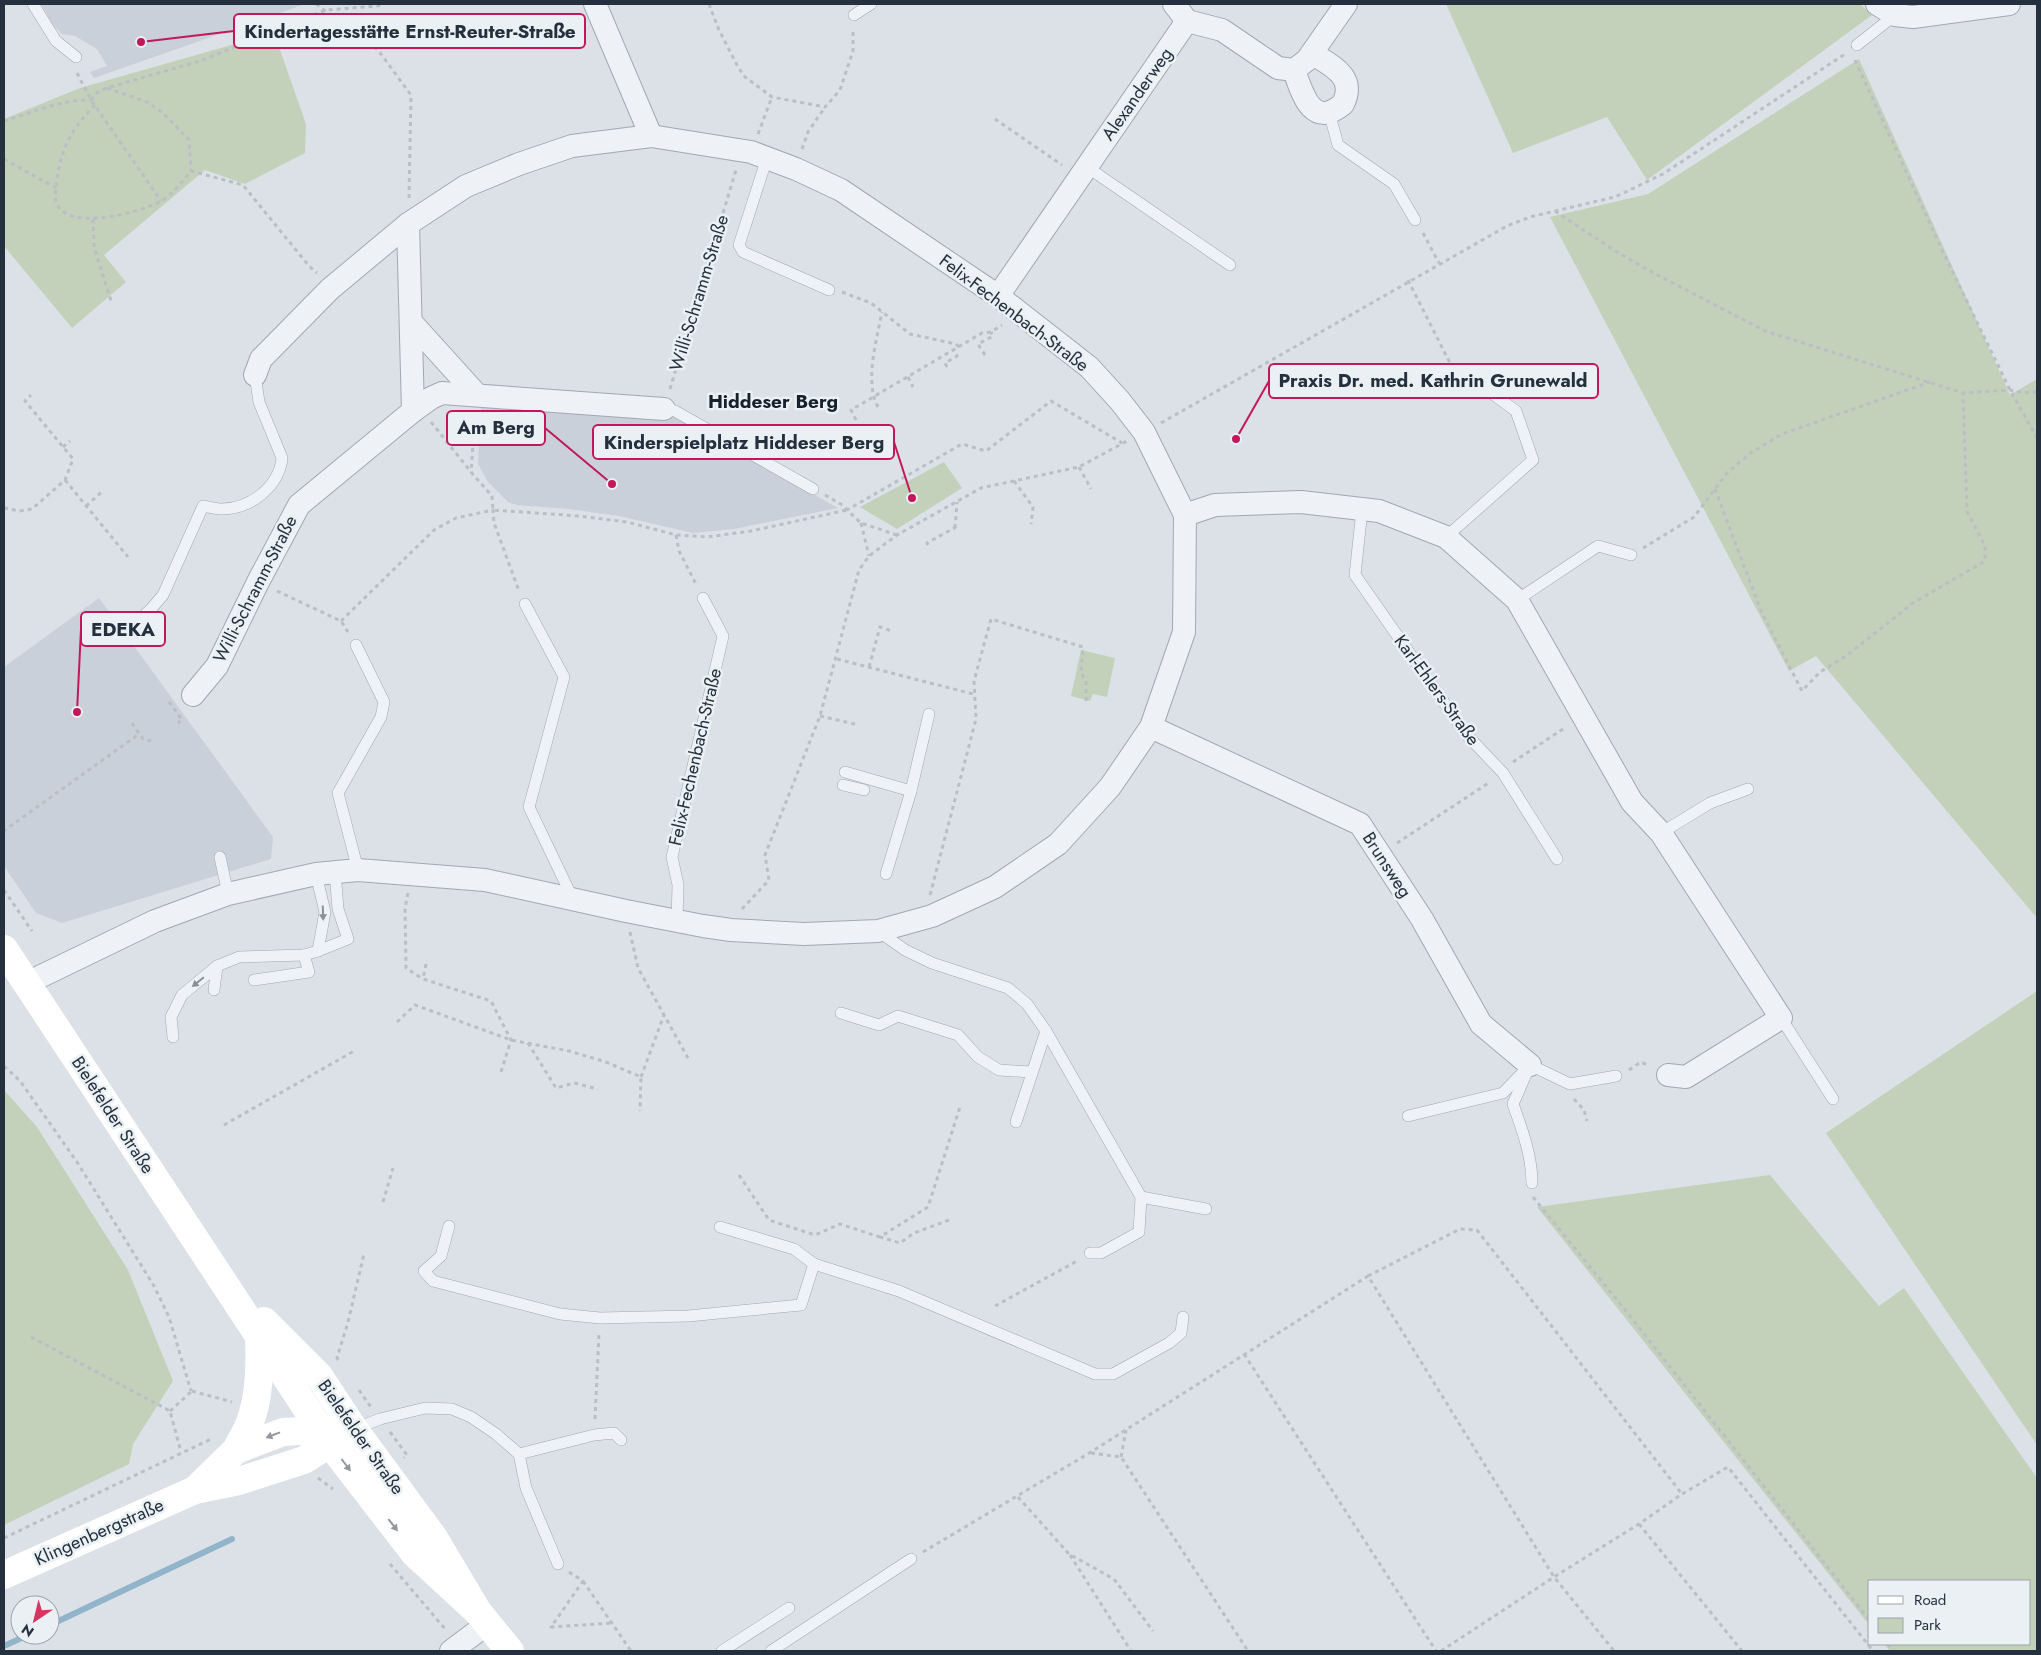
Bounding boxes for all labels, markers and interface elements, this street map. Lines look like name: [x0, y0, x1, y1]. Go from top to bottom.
callout: Kindertagesstätte Ernst-Reuter-Straße: [234, 14, 585, 48]
text: Kindertagesstätte Ernst-Reuter-Straße: [244, 18, 576, 45]
street label: Alexanderweg: [1095, 42, 1179, 146]
street label: Willi-Schramm-Straße: [663, 212, 735, 374]
street label: Felix-Fechenbach-Straße: [934, 248, 1094, 378]
callout: Praxis Dr. med. Kathrin Grunewald: [1269, 364, 1598, 398]
text: Praxis Dr. med. Kathrin Grunewald: [1279, 367, 1587, 394]
district label: Hiddeser Berg: [708, 388, 838, 415]
callout: Am Berg: [447, 411, 545, 445]
text: Am Berg: [456, 414, 535, 441]
callout: Kinderspielplatz Hiddeser Berg: [593, 425, 894, 459]
text: Kinderspielplatz Hiddeser Berg: [604, 429, 884, 456]
street label: Willi-Schramm-Straße: [207, 511, 303, 667]
callout: EDEKA: [81, 612, 165, 646]
text: EDEKA: [91, 616, 155, 643]
street label: Karl-Ehlers-Straße: [1388, 629, 1486, 751]
street label: Felix-Fechenbach-Straße: [662, 666, 728, 848]
street label: Brunsweg: [1356, 827, 1418, 903]
one-way arrow: [319, 905, 327, 921]
one-way arrow: [192, 976, 205, 987]
street label: Bielefelder Straße: [65, 1051, 161, 1179]
street label: Bielefelder Straße: [311, 1374, 411, 1500]
one-way arrow: [265, 1431, 280, 1439]
one-way arrow: [341, 1458, 351, 1472]
street label: Klingenbergstraße: [30, 1492, 168, 1572]
one-way arrow: [387, 1518, 398, 1531]
legend: [1868, 1580, 2031, 1645]
text: Road: [1914, 1589, 1946, 1611]
north arrow: [10, 1595, 60, 1645]
text: Park: [1914, 1614, 1941, 1636]
text: N: [17, 1619, 38, 1642]

